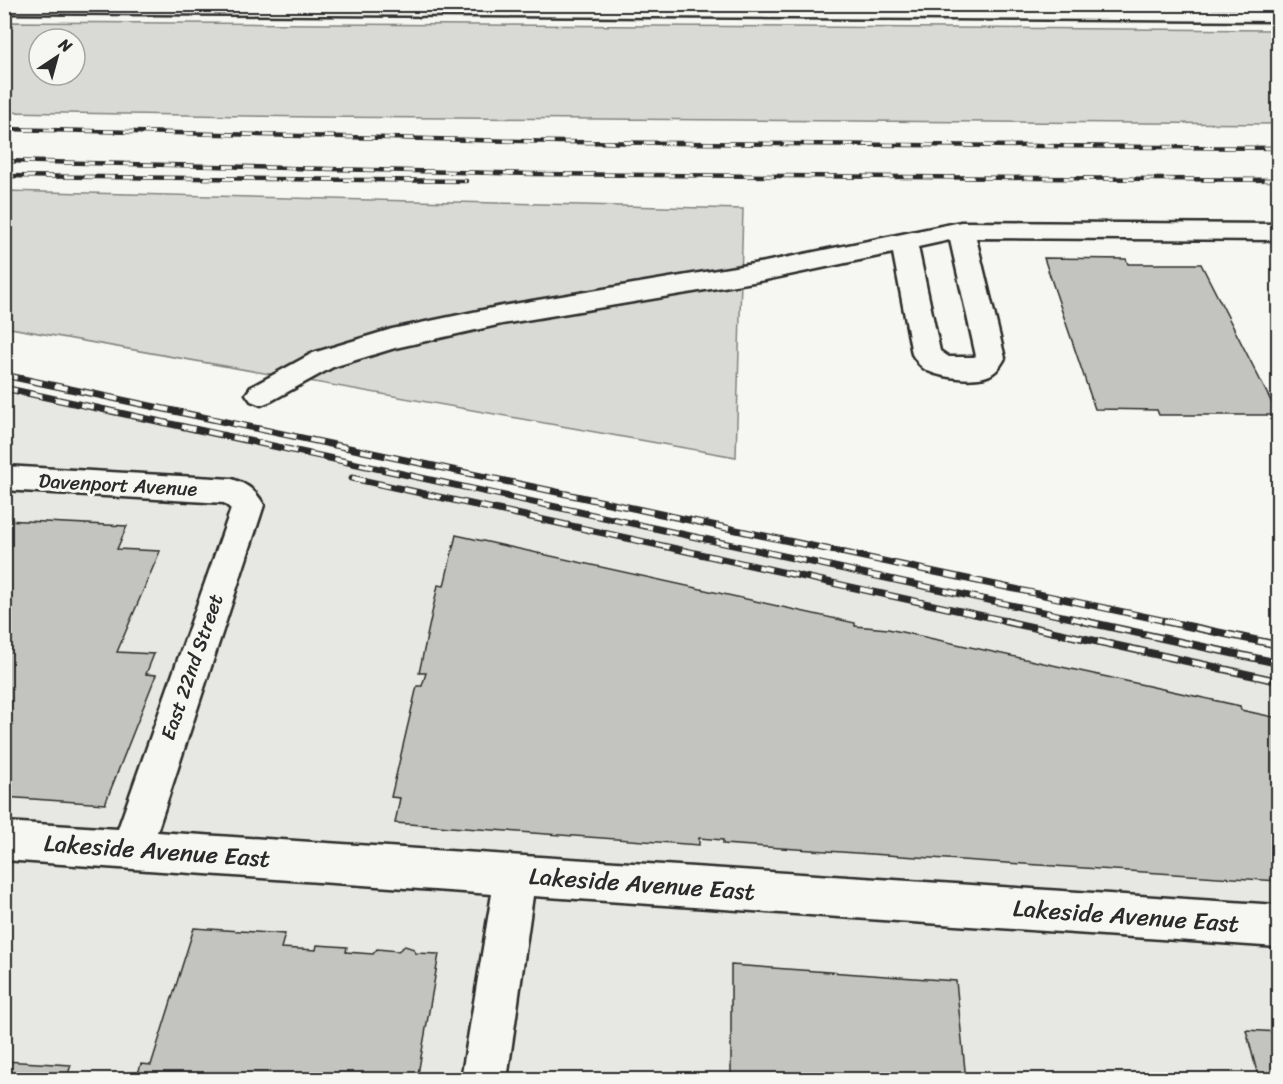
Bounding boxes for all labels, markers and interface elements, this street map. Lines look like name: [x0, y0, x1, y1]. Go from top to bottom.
north arrow: [27, 27, 87, 87]
text: N: [52, 30, 79, 61]
street label: Davenport Avenue: [38, 463, 199, 507]
street label: East 22nd Street: [151, 589, 233, 745]
street label: Lakeside Avenue East: [43, 822, 271, 880]
street label: Lakeside Avenue East: [528, 855, 756, 913]
street label: Lakeside Avenue East: [1012, 887, 1240, 945]

